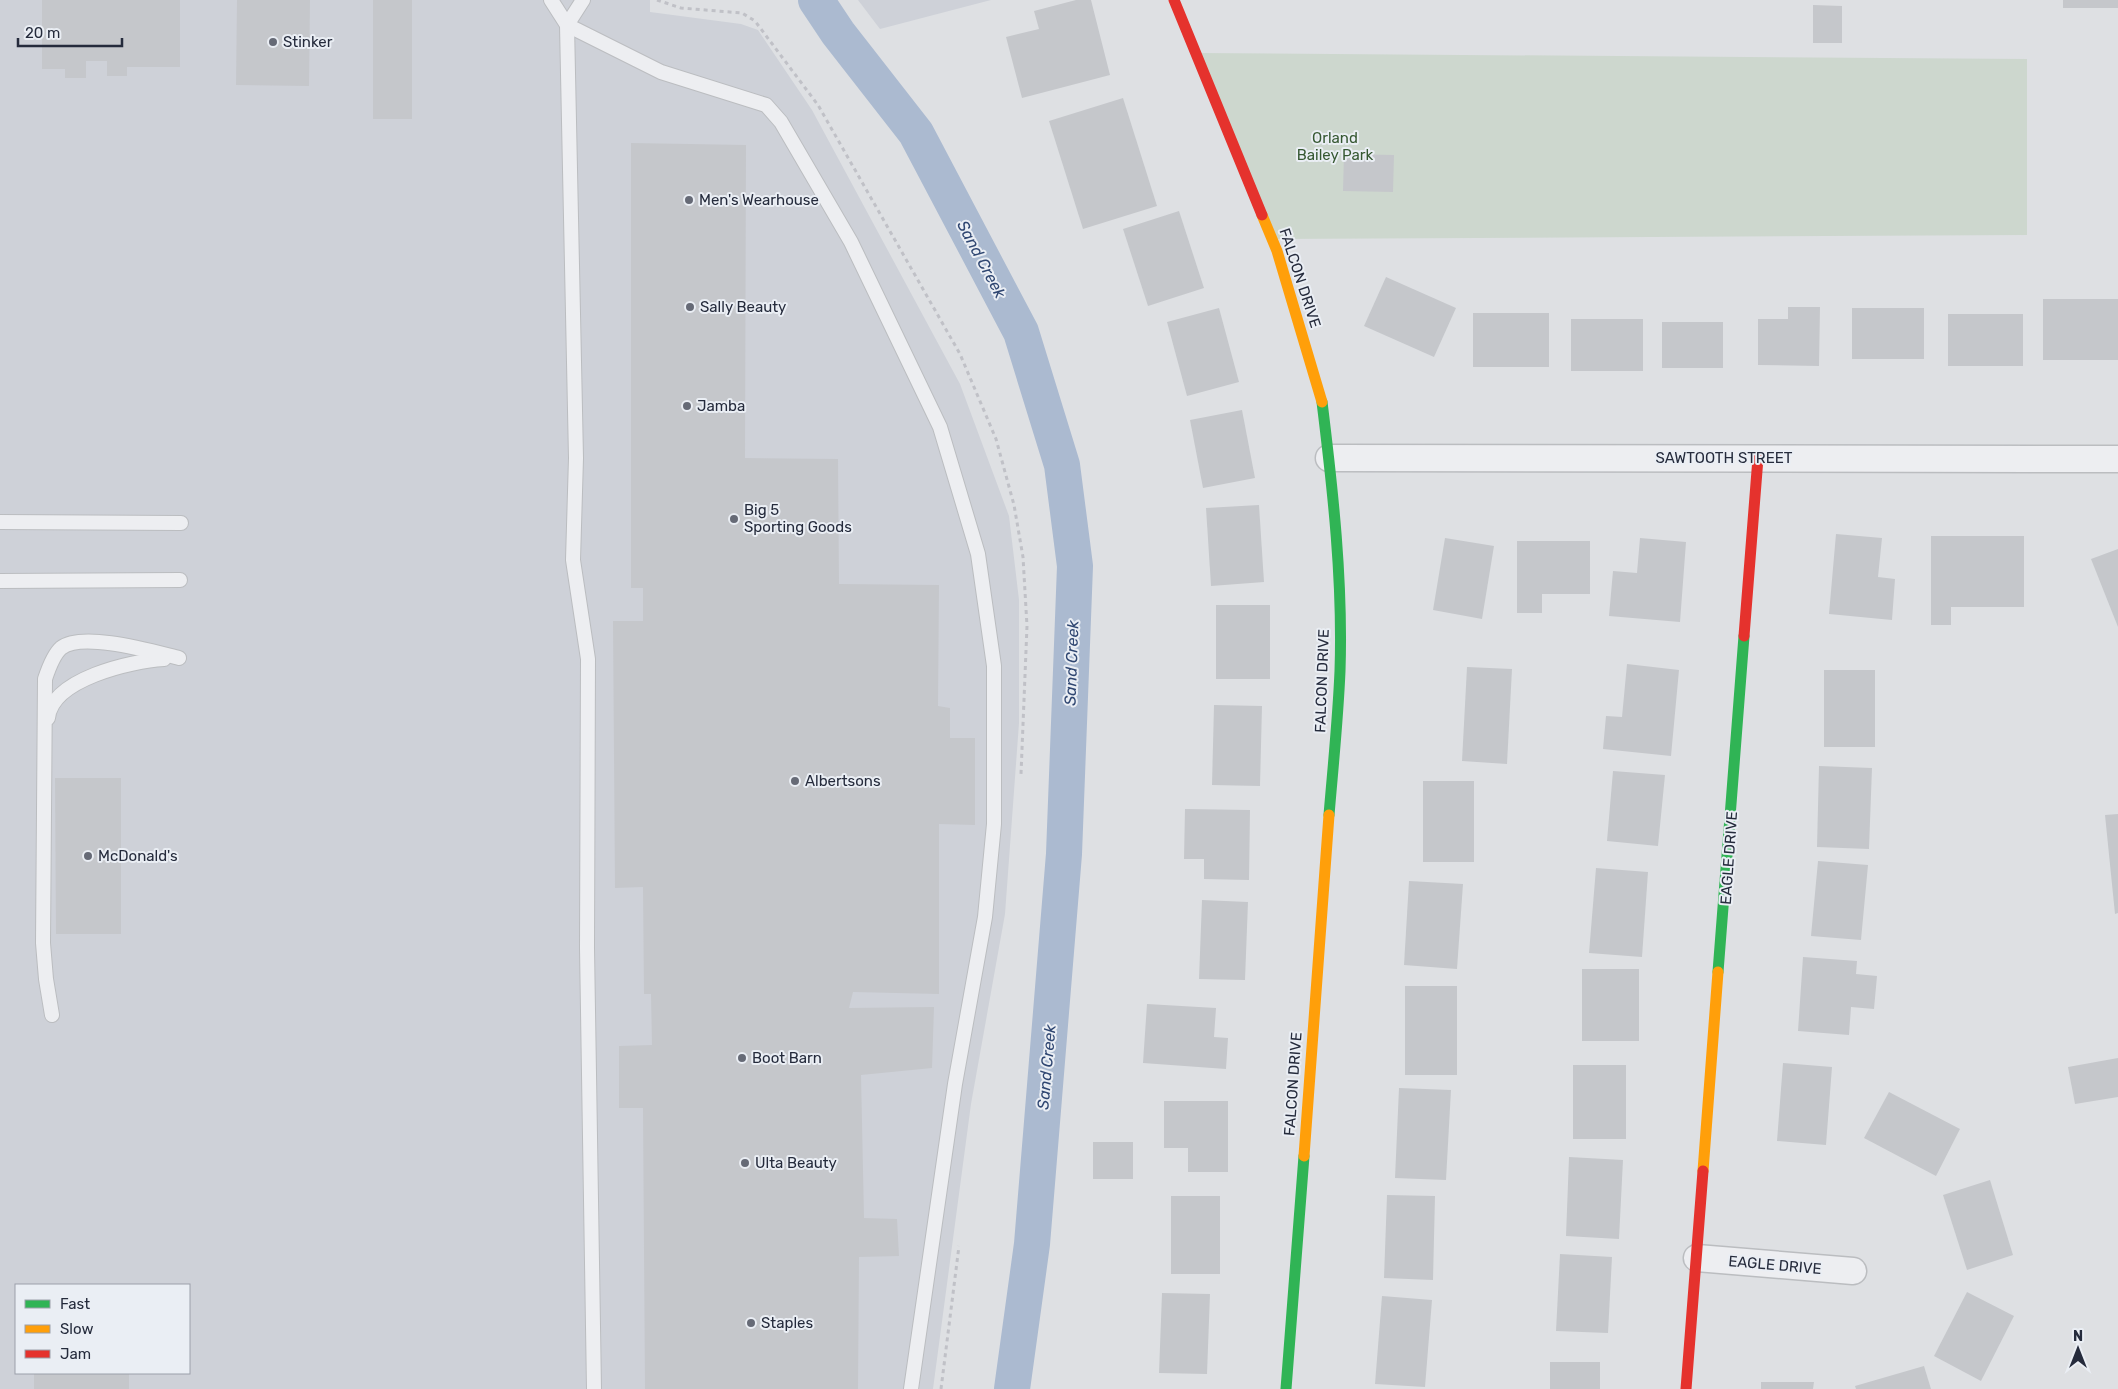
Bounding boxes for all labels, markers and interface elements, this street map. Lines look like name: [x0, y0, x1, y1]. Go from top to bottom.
scale bar: [18, 15, 121, 47]
text: 20 m: [25, 24, 60, 42]
place label: Stinker: [283, 33, 333, 51]
marker: Stinker: [267, 36, 279, 48]
park label: Orland Bailey Park: [1297, 129, 1373, 164]
place label: Men's Wearhouse: [699, 191, 819, 209]
marker: Men's Wearhouse: [683, 194, 695, 206]
water label: Sand Creek: [953, 217, 1010, 302]
street label: FALCON DRIVE: [1275, 226, 1325, 330]
place label: Sally Beauty: [700, 298, 786, 316]
marker: Sally Beauty: [684, 301, 696, 313]
place label: Jamba: [697, 397, 745, 415]
marker: Jamba: [681, 400, 693, 412]
street label: SAWTOOTH STREET: [1655, 449, 1793, 467]
place label: Big 5 Sporting Goods: [744, 501, 852, 536]
marker: Big 5 Sporting Goods: [728, 513, 740, 525]
water label: Sand Creek: [1061, 619, 1083, 706]
street label: FALCON DRIVE: [1311, 629, 1333, 733]
place label: Albertsons: [805, 772, 881, 790]
marker: Albertsons: [789, 775, 801, 787]
street label: EAGLE DRIVE: [1717, 811, 1741, 905]
place label: McDonald's: [98, 847, 178, 865]
marker: McDonald's: [82, 850, 94, 862]
water label: Sand Creek: [1033, 1023, 1060, 1110]
street label: FALCON DRIVE: [1280, 1032, 1306, 1136]
place label: Boot Barn: [752, 1049, 822, 1067]
marker: Boot Barn: [736, 1052, 748, 1064]
place label: Ulta Beauty: [755, 1154, 837, 1172]
marker: Ulta Beauty: [739, 1157, 751, 1169]
street label: EAGLE DRIVE: [1728, 1252, 1822, 1278]
legend: [15, 1284, 190, 1374]
text: Fast: [60, 1295, 90, 1313]
place label: Staples: [761, 1314, 813, 1332]
marker: Staples: [745, 1317, 757, 1329]
text: Slow: [60, 1320, 93, 1338]
north arrow: [2053, 1324, 2103, 1374]
text: N: [2073, 1328, 2083, 1345]
text: Jam: [60, 1345, 91, 1363]

